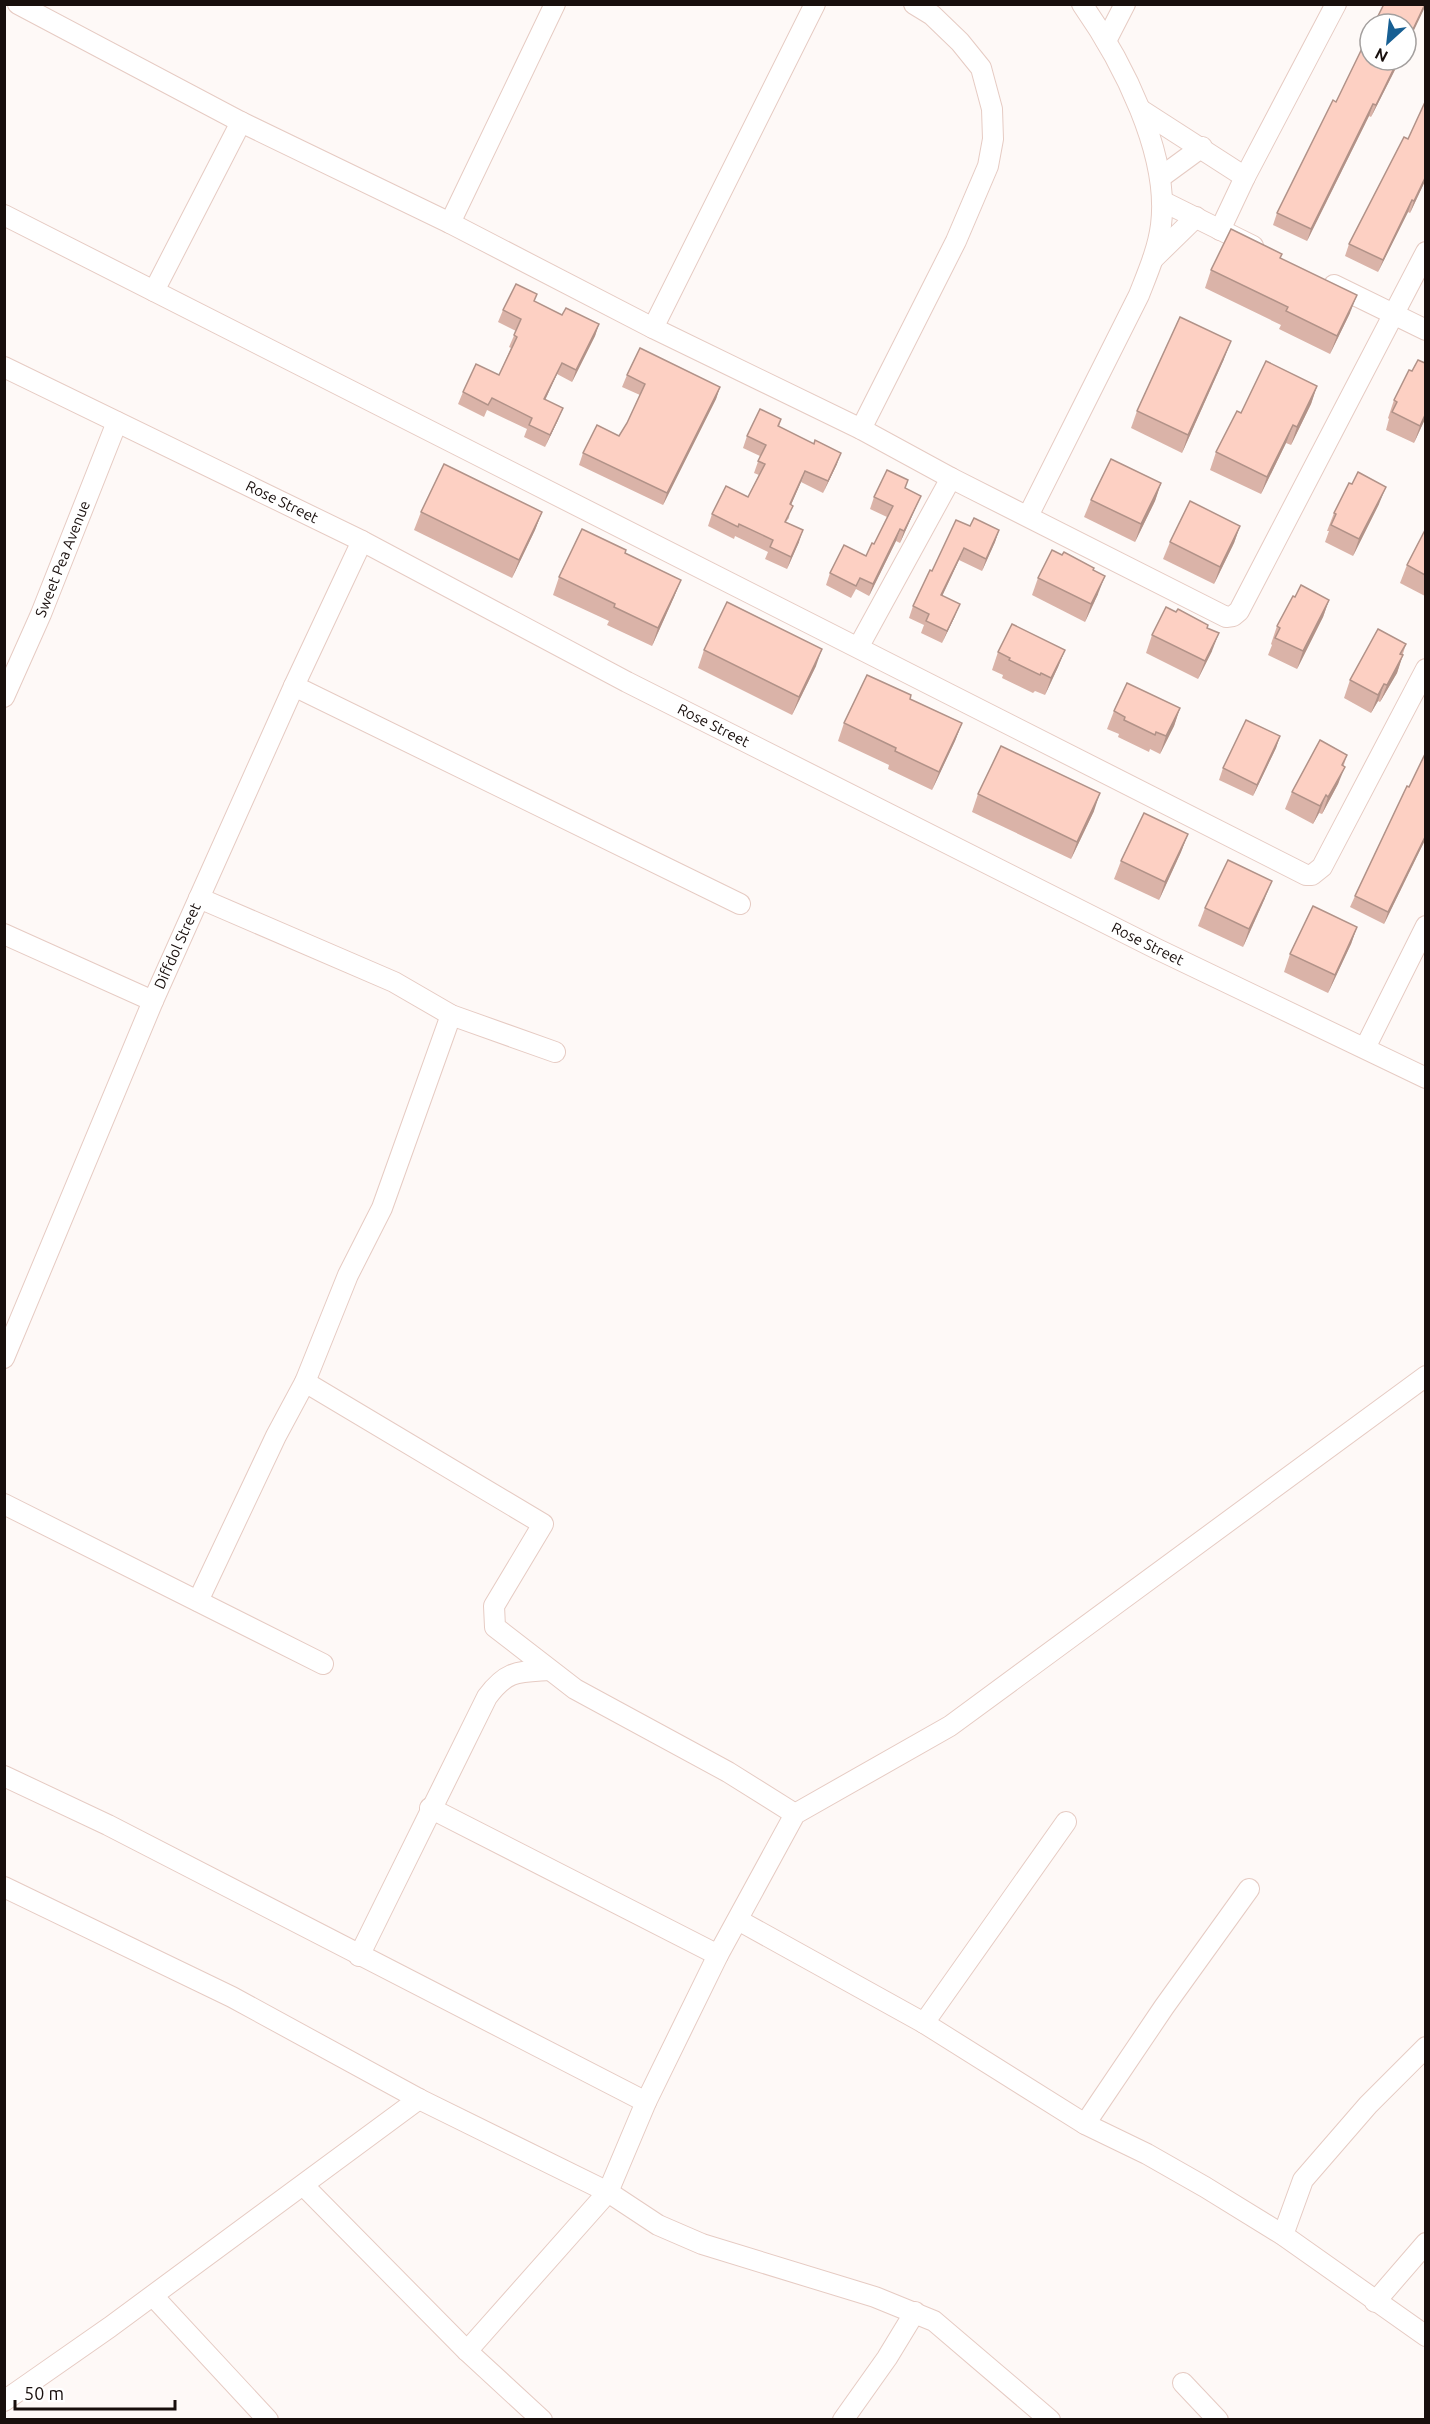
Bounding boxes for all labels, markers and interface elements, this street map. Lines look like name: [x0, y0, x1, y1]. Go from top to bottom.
north arrow: [1358, 12, 1418, 72]
text: N: [1372, 45, 1391, 66]
street label: Rose Street: [243, 477, 321, 526]
street label: Sweet Pea Avenue: [32, 498, 93, 620]
street label: Rose Street: [675, 700, 753, 750]
street label: Diffdol Street: [150, 900, 204, 992]
street label: Rose Street: [1109, 919, 1187, 969]
scale bar: [15, 2373, 176, 2411]
text: 50 m: [24, 2383, 64, 2403]

